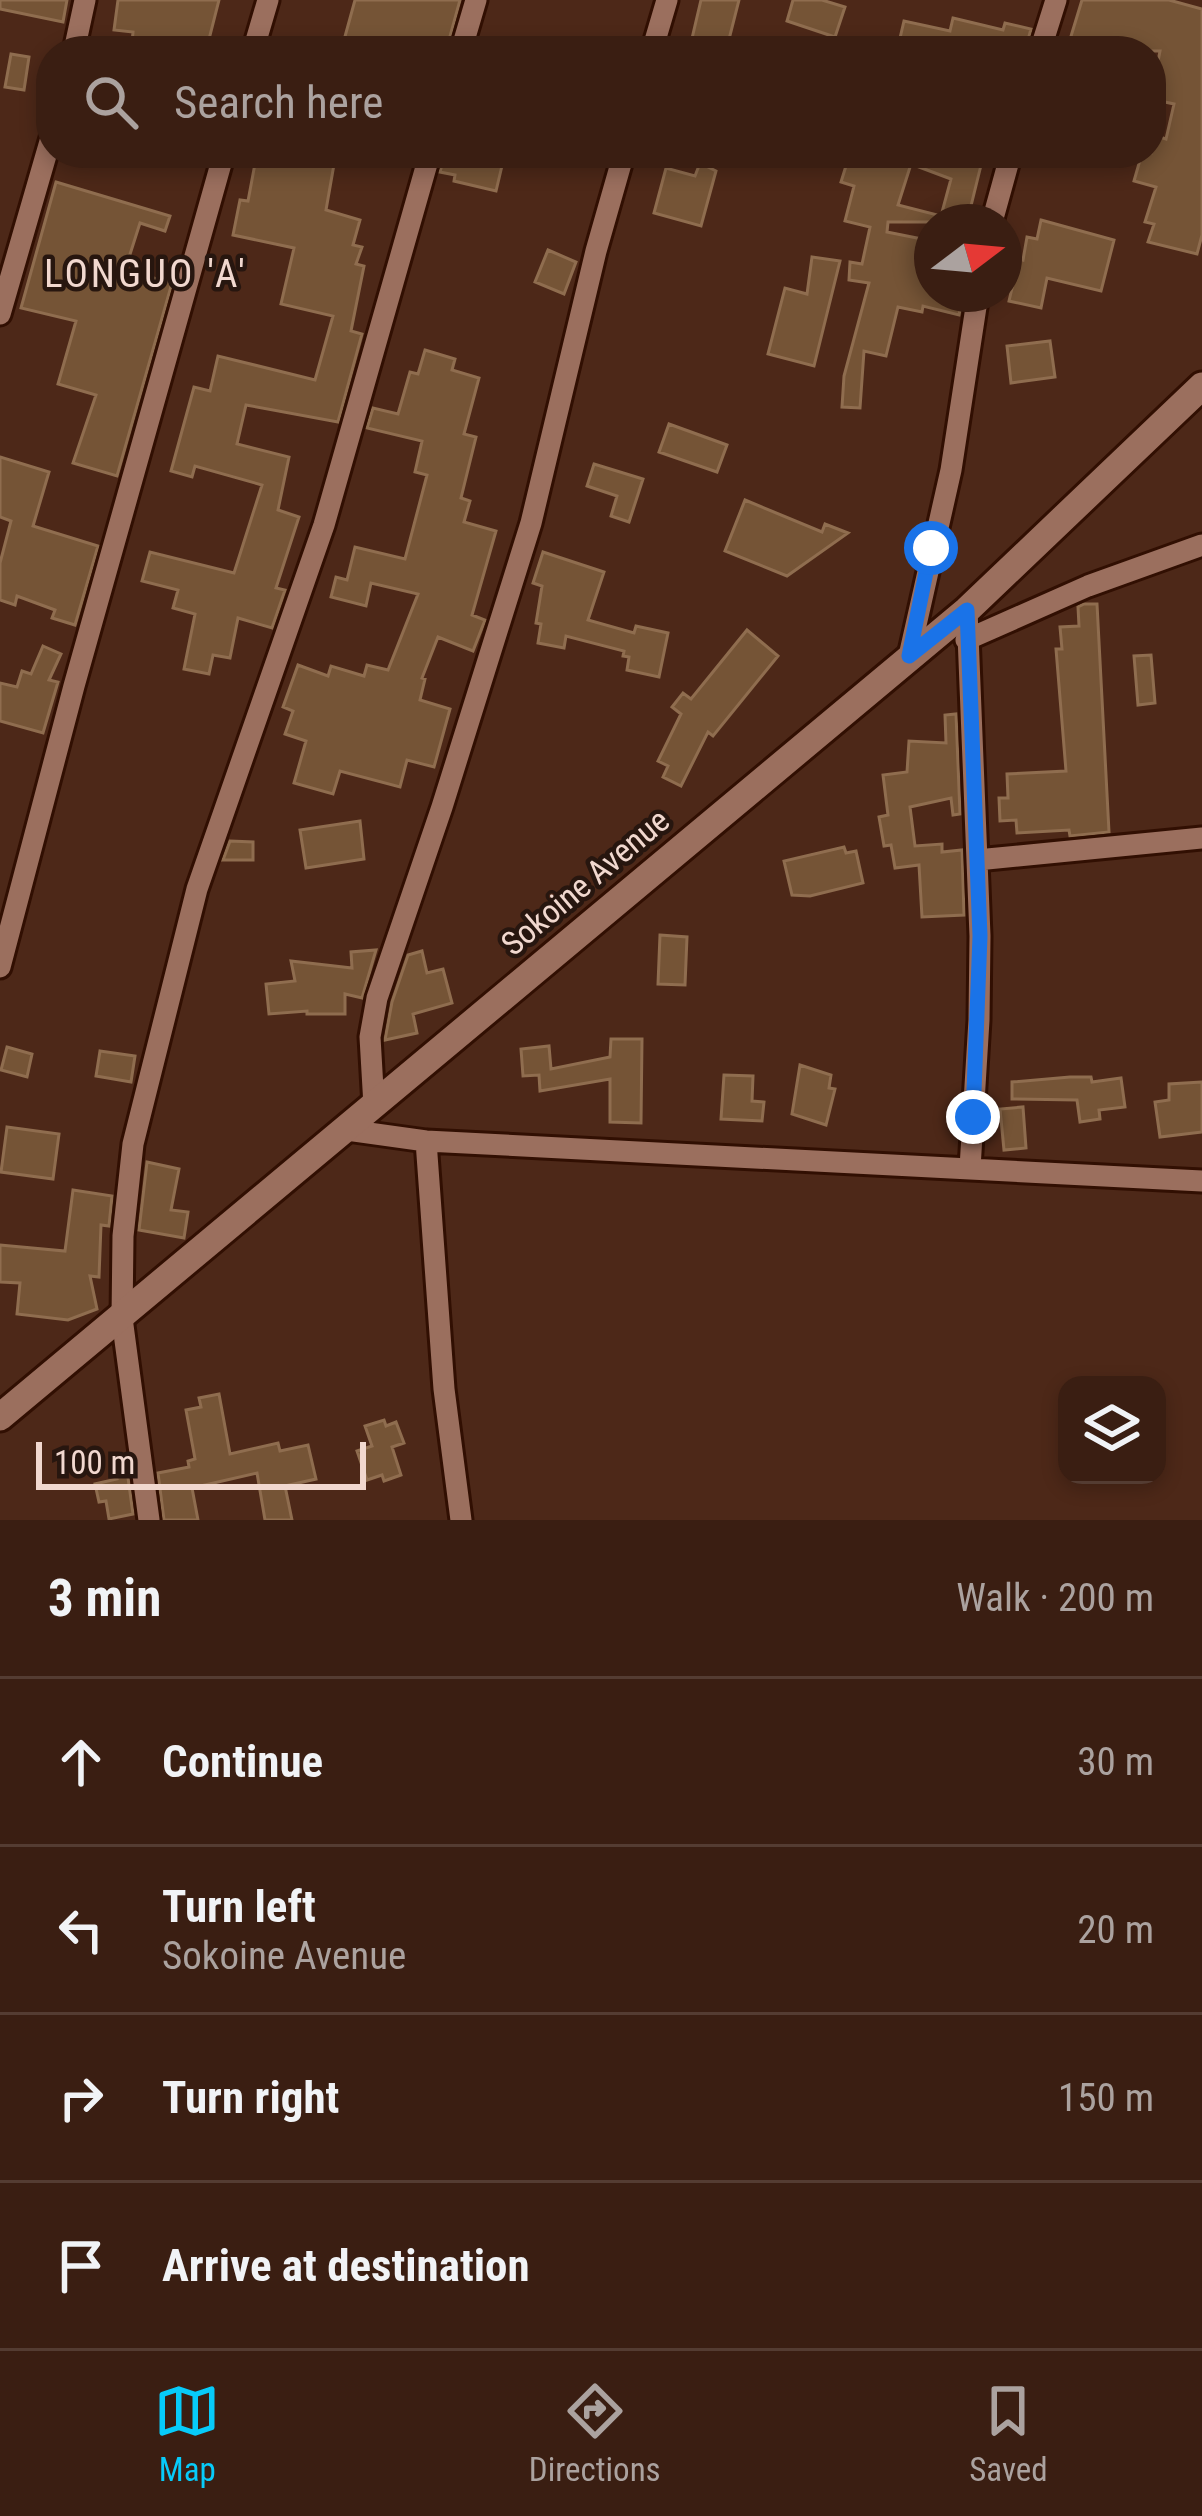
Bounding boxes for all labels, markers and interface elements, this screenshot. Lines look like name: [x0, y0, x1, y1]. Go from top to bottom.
search box: [36, 36, 1166, 168]
icon: search: [78, 69, 144, 135]
text: Search here: [174, 76, 383, 129]
north arrow: [914, 204, 1022, 312]
district label: LONGUO 'A': [44, 251, 248, 297]
route start: [904, 521, 958, 575]
street label: Sokoine Avenue: [493, 801, 677, 963]
route end: [946, 1090, 1000, 1144]
map controls: [1058, 1376, 1166, 1484]
button: layers: [1058, 1376, 1166, 1484]
scale bar: [36, 1436, 366, 1489]
text: 100 m: [54, 1443, 135, 1482]
text: 3 min: [48, 1569, 161, 1628]
text: Walk · 200 m: [956, 1575, 1154, 1621]
icon: ahead: [48, 1729, 114, 1795]
text: Continue: [162, 1735, 323, 1788]
text: 30 m: [1077, 1739, 1154, 1785]
text: Turn left: [162, 1880, 316, 1933]
icon: left: [48, 1897, 114, 1963]
text: 20 m: [1077, 1907, 1154, 1953]
text: Sokoine Avenue: [162, 1933, 406, 1979]
icon: right: [48, 2065, 114, 2131]
text: Turn right: [162, 2071, 339, 2124]
text: 150 m: [1058, 2075, 1154, 2121]
icon: arrive: [48, 2233, 114, 2299]
text: Arrive at destination: [162, 2239, 530, 2292]
tab: Map: [154, 2378, 220, 2489]
tab: Directions: [529, 2378, 661, 2489]
tab: Saved: [969, 2378, 1048, 2489]

